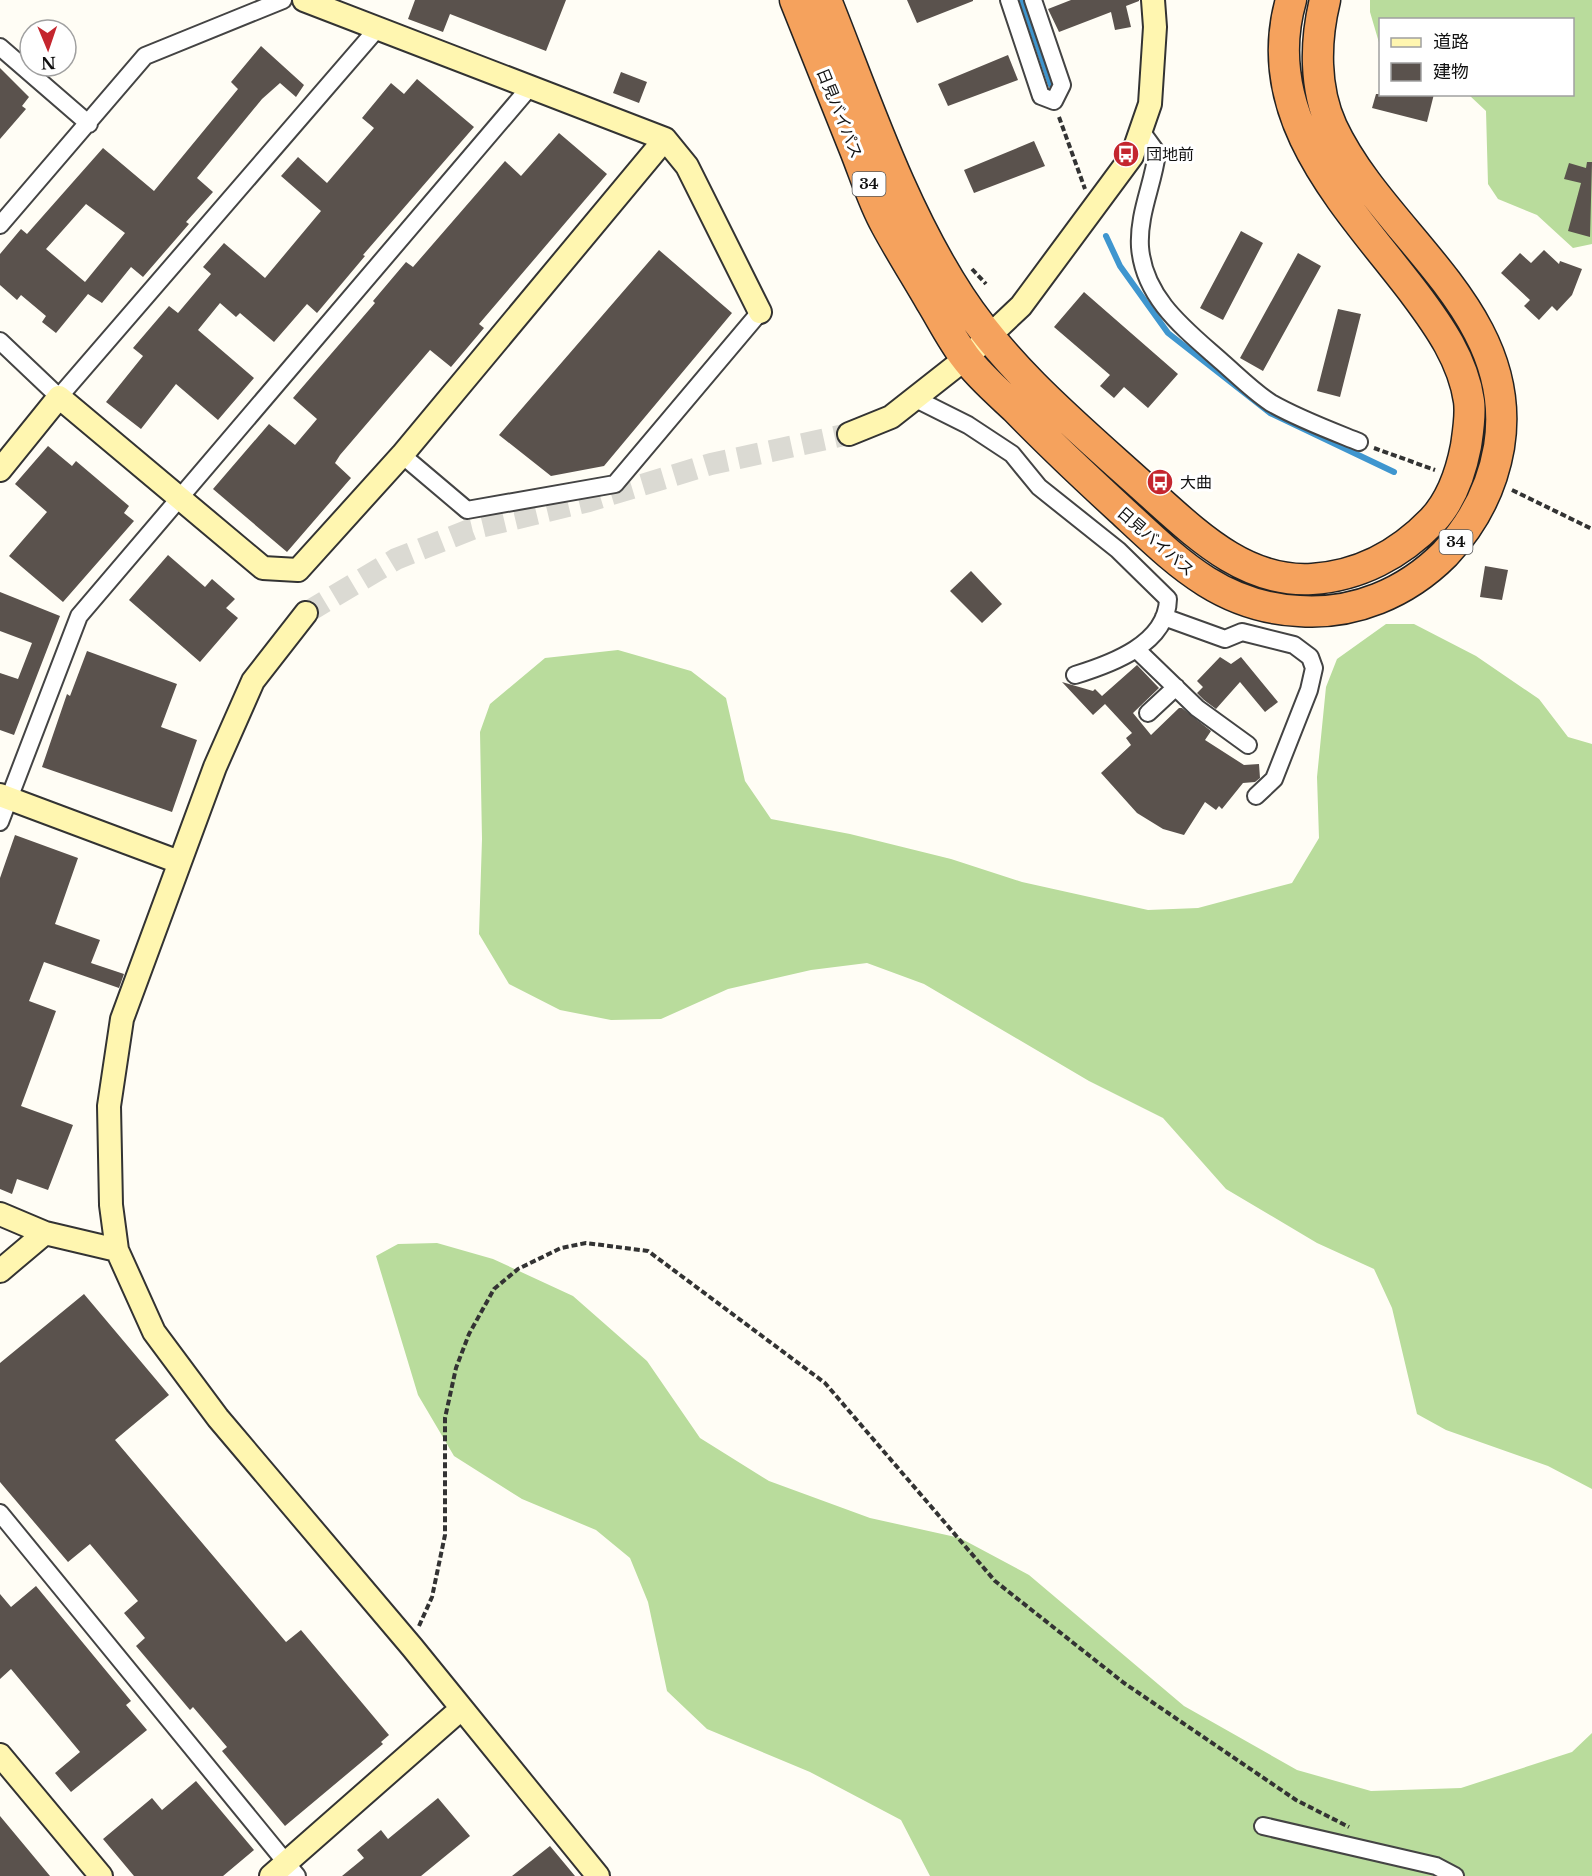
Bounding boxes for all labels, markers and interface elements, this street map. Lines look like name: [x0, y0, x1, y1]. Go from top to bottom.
north arrow: [18, 18, 78, 78]
legend: [1379, 18, 1574, 96]
text: 道路: [1433, 31, 1469, 53]
text: N: [41, 53, 56, 73]
text: 建物: [1433, 61, 1469, 83]
street label: 日見バイパス: [813, 65, 867, 161]
bus stop icon: 団地前: [1111, 139, 1141, 169]
place label: 団地前: [1146, 144, 1194, 164]
road number: 34: [852, 172, 886, 196]
bus stop icon: 大曲: [1145, 467, 1175, 497]
place label: 大曲: [1180, 472, 1212, 492]
street label: 日見バイパス: [1113, 502, 1199, 580]
road number: 34: [1440, 530, 1472, 554]

